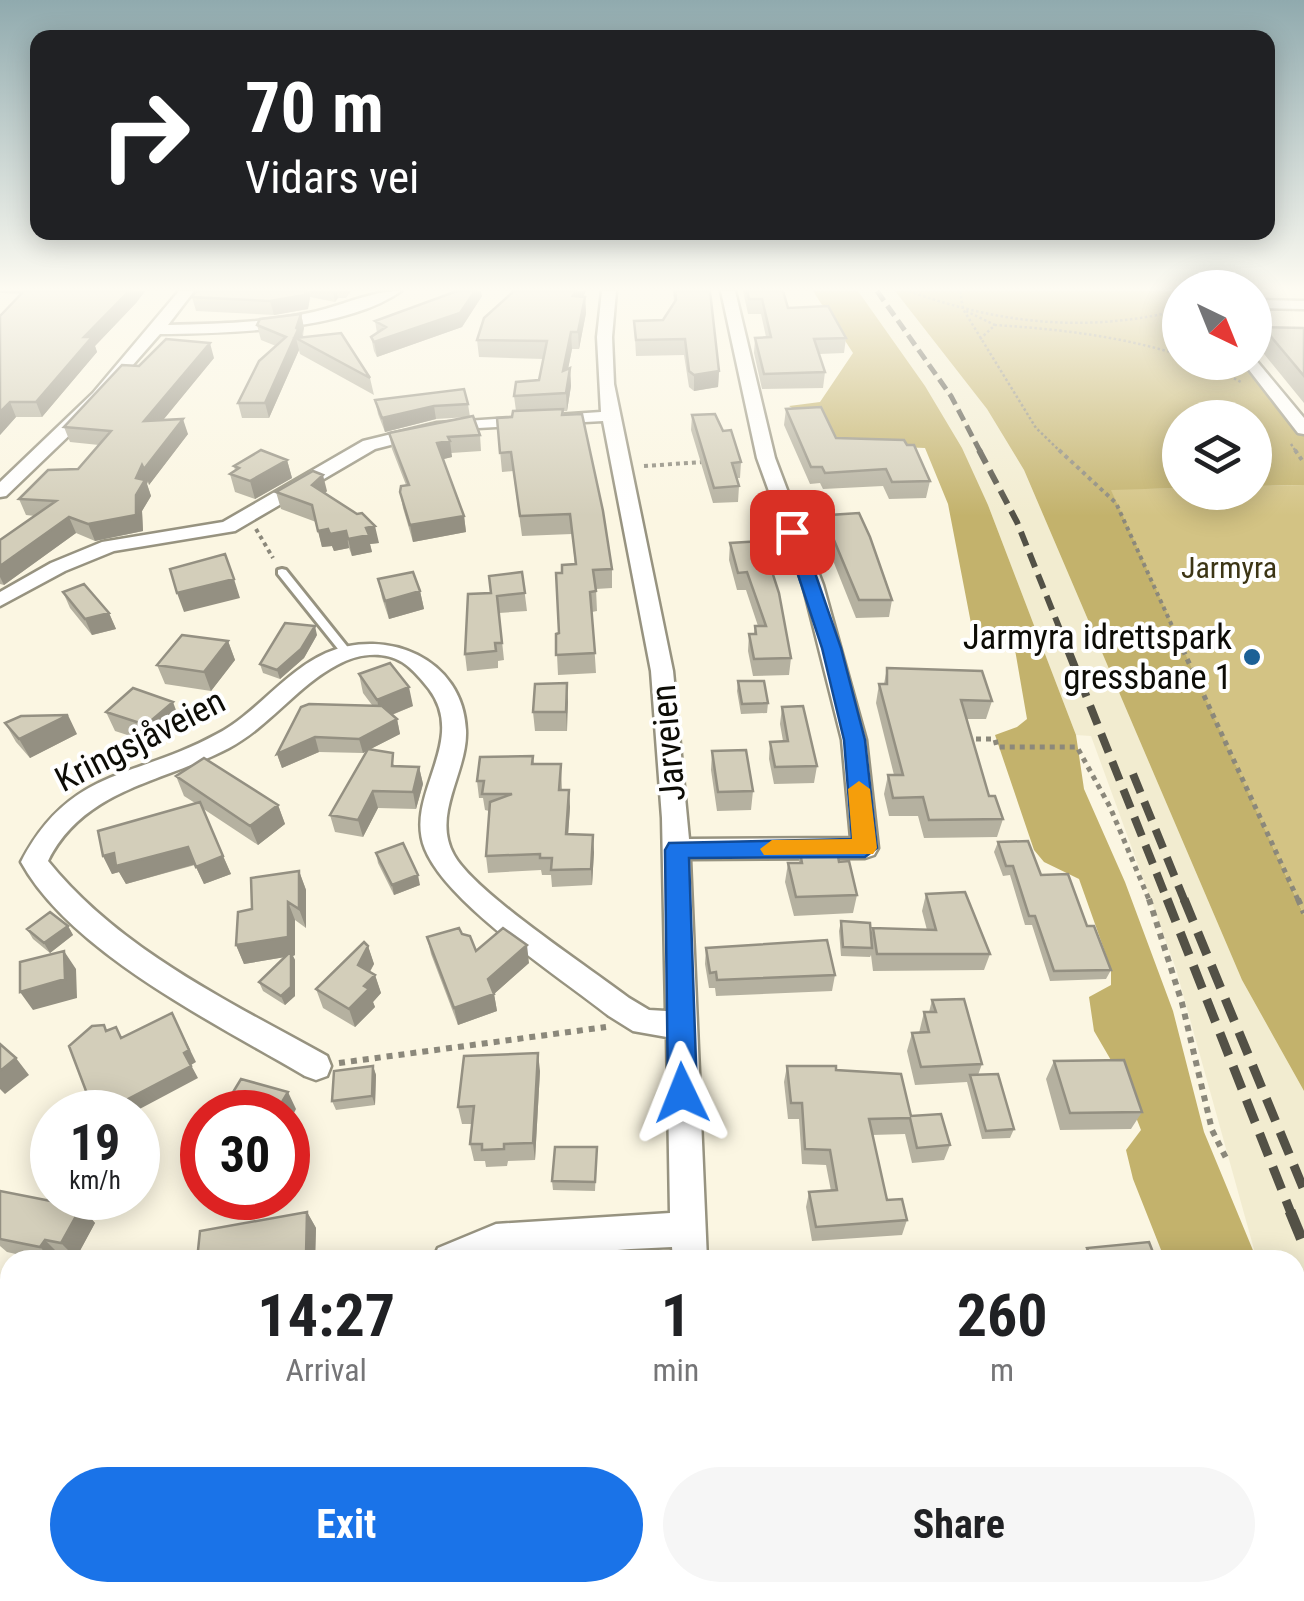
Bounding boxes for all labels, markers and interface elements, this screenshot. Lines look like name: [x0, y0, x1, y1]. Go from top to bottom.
text: 70 m: [245, 67, 384, 149]
icon: right: [80, 70, 210, 200]
text: Vidars vei: [245, 151, 419, 204]
north arrow: [1162, 270, 1272, 380]
map controls: [1162, 270, 1272, 510]
button: layers: [1162, 400, 1272, 510]
pin: [750, 490, 835, 575]
icon: arrive: [765, 505, 820, 560]
park label: Jarmyra: [1181, 550, 1277, 585]
place label: Jarmyra idrettspark gressbane 1: [963, 617, 1232, 698]
marker: Jarmyra idrettspark gressbane 1: [1241, 646, 1263, 668]
street label: Kringsjåveien: [49, 680, 232, 801]
street label: Jarveien: [643, 683, 694, 803]
position arrow: [630, 1041, 734, 1145]
speed limit sign: 30: [180, 1090, 310, 1220]
text: 19: [70, 1114, 120, 1172]
text: km/h: [69, 1166, 121, 1195]
text: 14:27: [257, 1280, 395, 1351]
text: 1: [661, 1280, 691, 1351]
text: 260: [957, 1280, 1048, 1351]
text: Arrival: [285, 1351, 367, 1389]
text: min: [652, 1351, 699, 1389]
text: m: [990, 1351, 1014, 1389]
button: Exit: [50, 1467, 643, 1582]
button: Share: [663, 1467, 1255, 1582]

